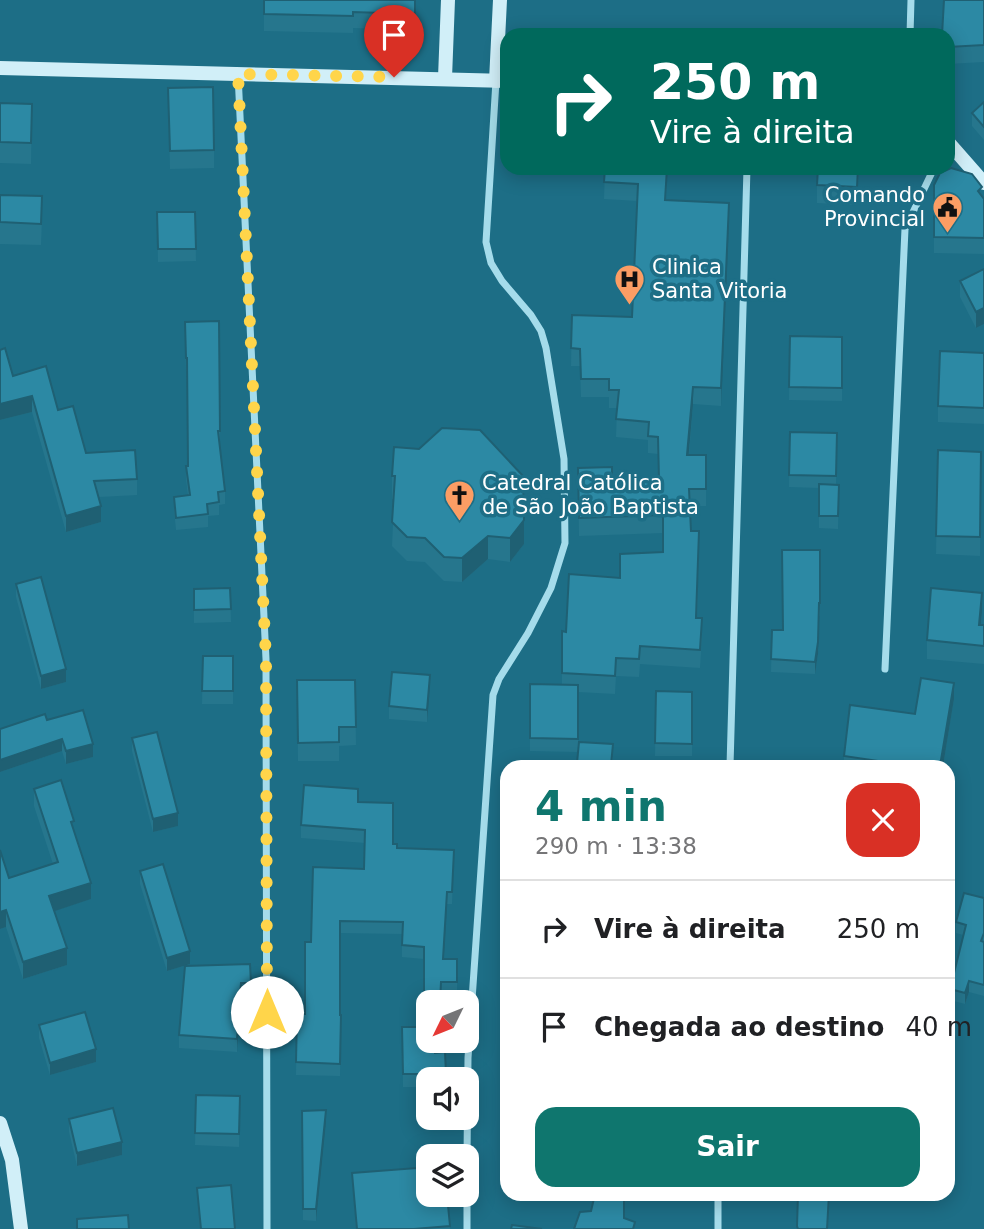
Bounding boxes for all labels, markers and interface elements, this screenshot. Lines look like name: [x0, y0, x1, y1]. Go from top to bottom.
pin: [364, 5, 424, 77]
icon: arrive: [375, 16, 413, 54]
text: 250 m: [650, 54, 820, 111]
icon: right: [535, 56, 626, 147]
text: Vire à direita: [650, 113, 855, 151]
place label: Comando Provincial: [824, 183, 925, 231]
public building icon: Comando Provincial: [931, 190, 965, 234]
place label: Clinica Santa Vitoria: [652, 255, 787, 303]
hospital icon: Clinica Santa Vitoria: [612, 262, 646, 306]
place label: Catedral Católica de São João Baptista: [482, 471, 699, 519]
church icon: Catedral Católica de São João Baptista: [442, 478, 476, 522]
text: 4 min: [535, 782, 667, 831]
button: close: [846, 783, 920, 857]
text: 290 m · 13:38: [535, 833, 697, 859]
icon: right: [535, 910, 573, 948]
text: Vire à direita: [594, 914, 786, 944]
text: 250 m: [837, 914, 920, 944]
position arrow: [230, 975, 304, 1049]
north arrow: [416, 990, 480, 1054]
map controls: [416, 990, 479, 1207]
icon: arrive: [535, 1008, 573, 1046]
text: Chegada ao destino: [594, 1012, 884, 1042]
text: 40 m: [905, 1012, 972, 1042]
button: sound: [416, 1067, 479, 1130]
button: Sair: [535, 1107, 920, 1187]
button: layers: [416, 1144, 479, 1207]

